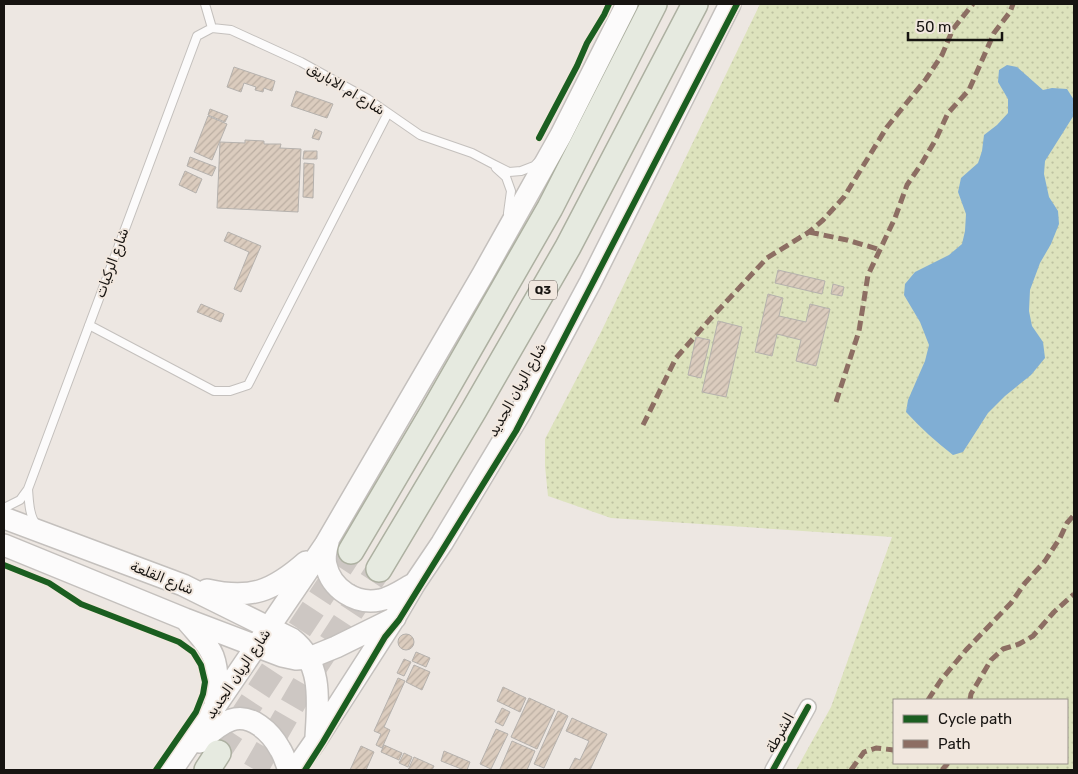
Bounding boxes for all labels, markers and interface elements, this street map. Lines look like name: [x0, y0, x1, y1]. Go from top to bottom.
scale bar: [908, 10, 1002, 42]
text: 50 m: [916, 18, 951, 36]
street label: شارع ام الاباريق: [303, 59, 388, 121]
street label: شارع الركيات: [92, 226, 134, 301]
road number: Q3: [529, 280, 557, 300]
street label: شارع الريان الجديد: [484, 340, 552, 441]
street label: شارع القلعة: [127, 558, 196, 600]
street label: شارع الريان الجديد: [202, 626, 276, 723]
legend: [893, 699, 1068, 764]
street label: الشرطة: [762, 710, 798, 756]
text: Cycle path: [938, 710, 1012, 728]
text: Path: [938, 735, 971, 753]

